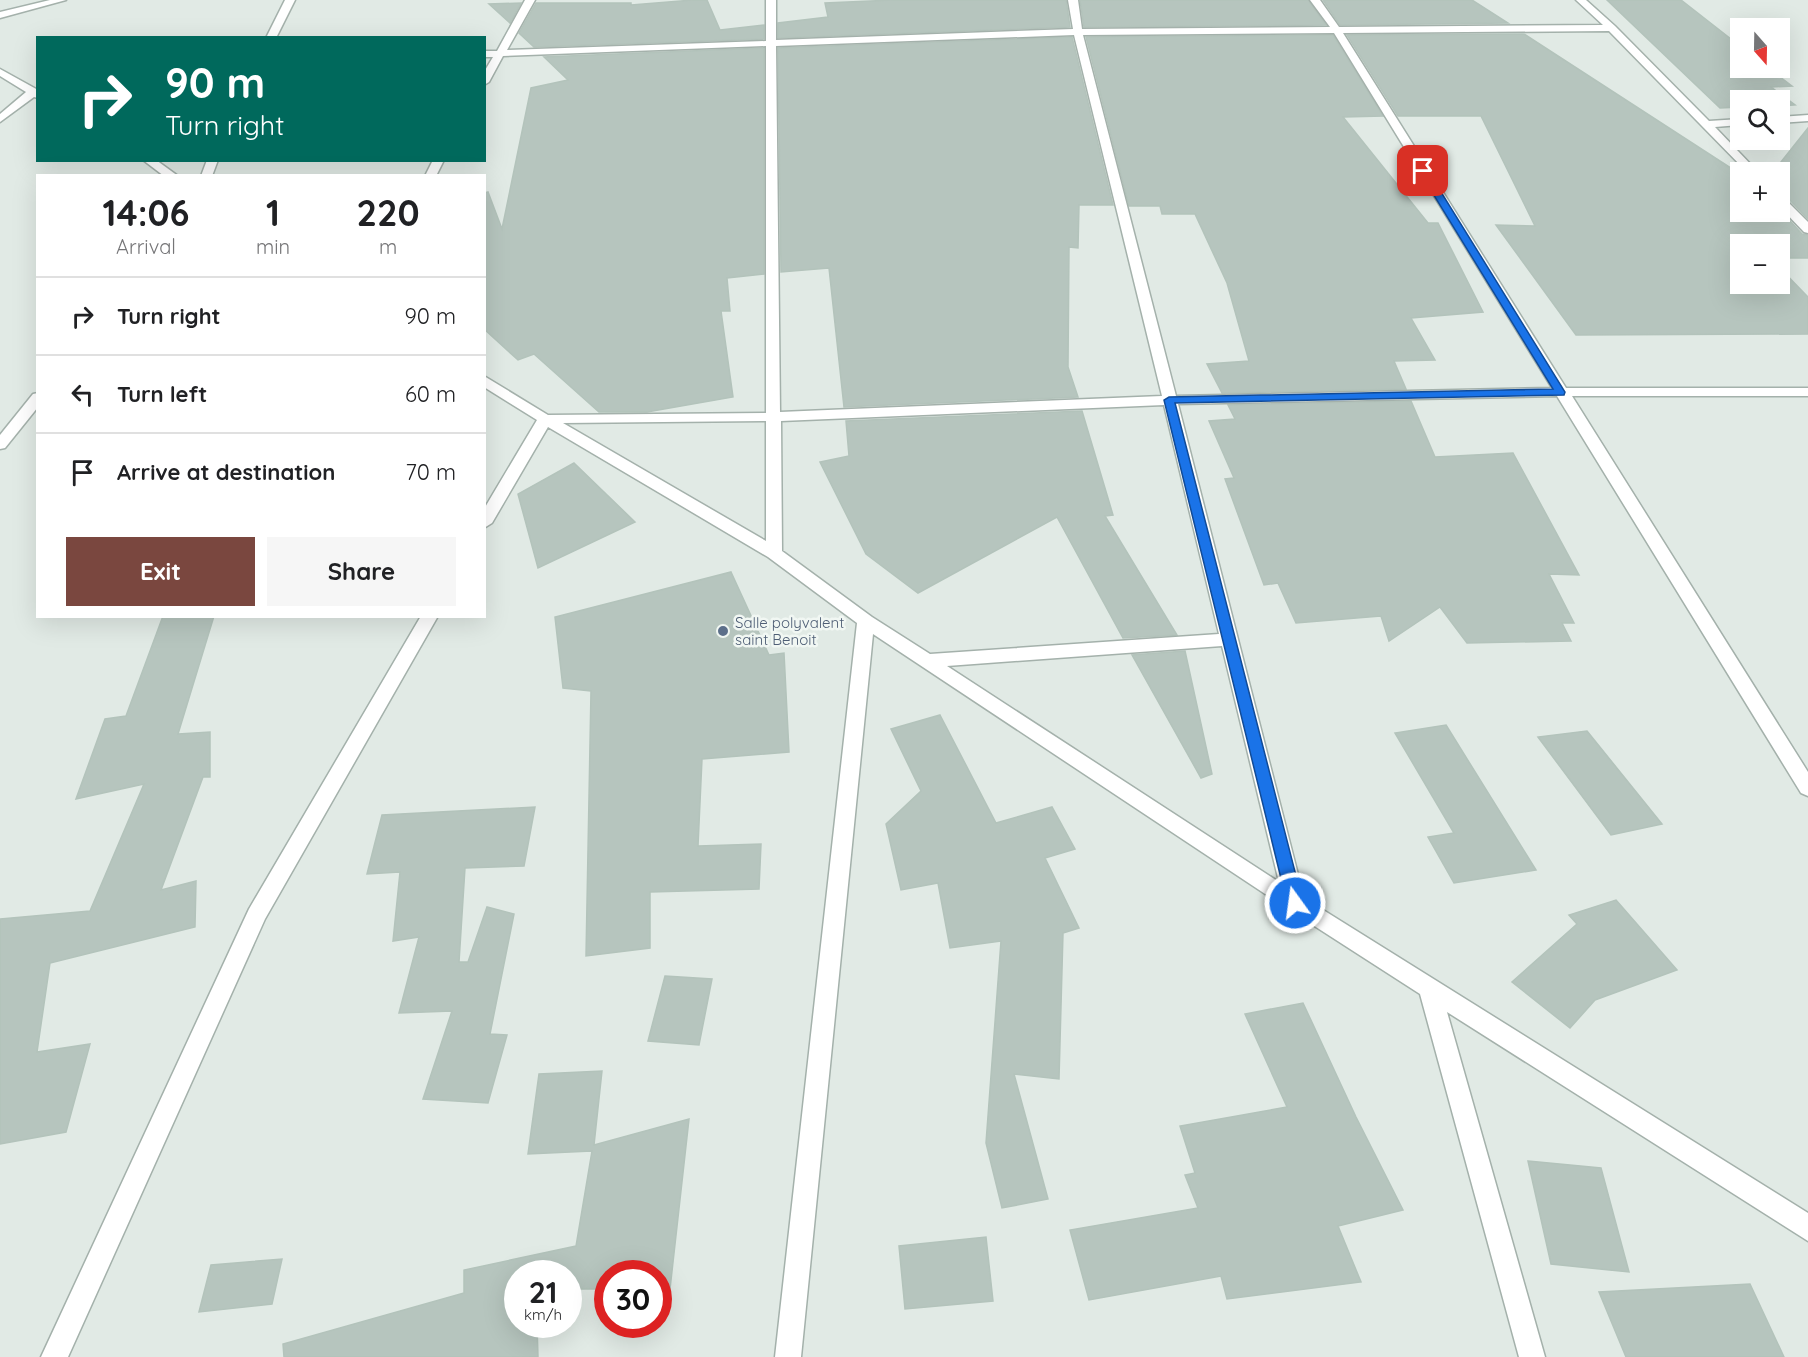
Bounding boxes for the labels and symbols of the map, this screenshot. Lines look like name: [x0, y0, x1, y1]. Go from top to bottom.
north arrow: [1730, 18, 1790, 78]
pin: [1397, 145, 1448, 196]
place label: Salle polyvalent saint Benoit: [735, 613, 844, 649]
marker: Salle polyvalent saint Benoit: [716, 624, 730, 638]
position arrow: [1263, 871, 1327, 935]
speed limit sign: 30: [594, 1260, 672, 1338]

